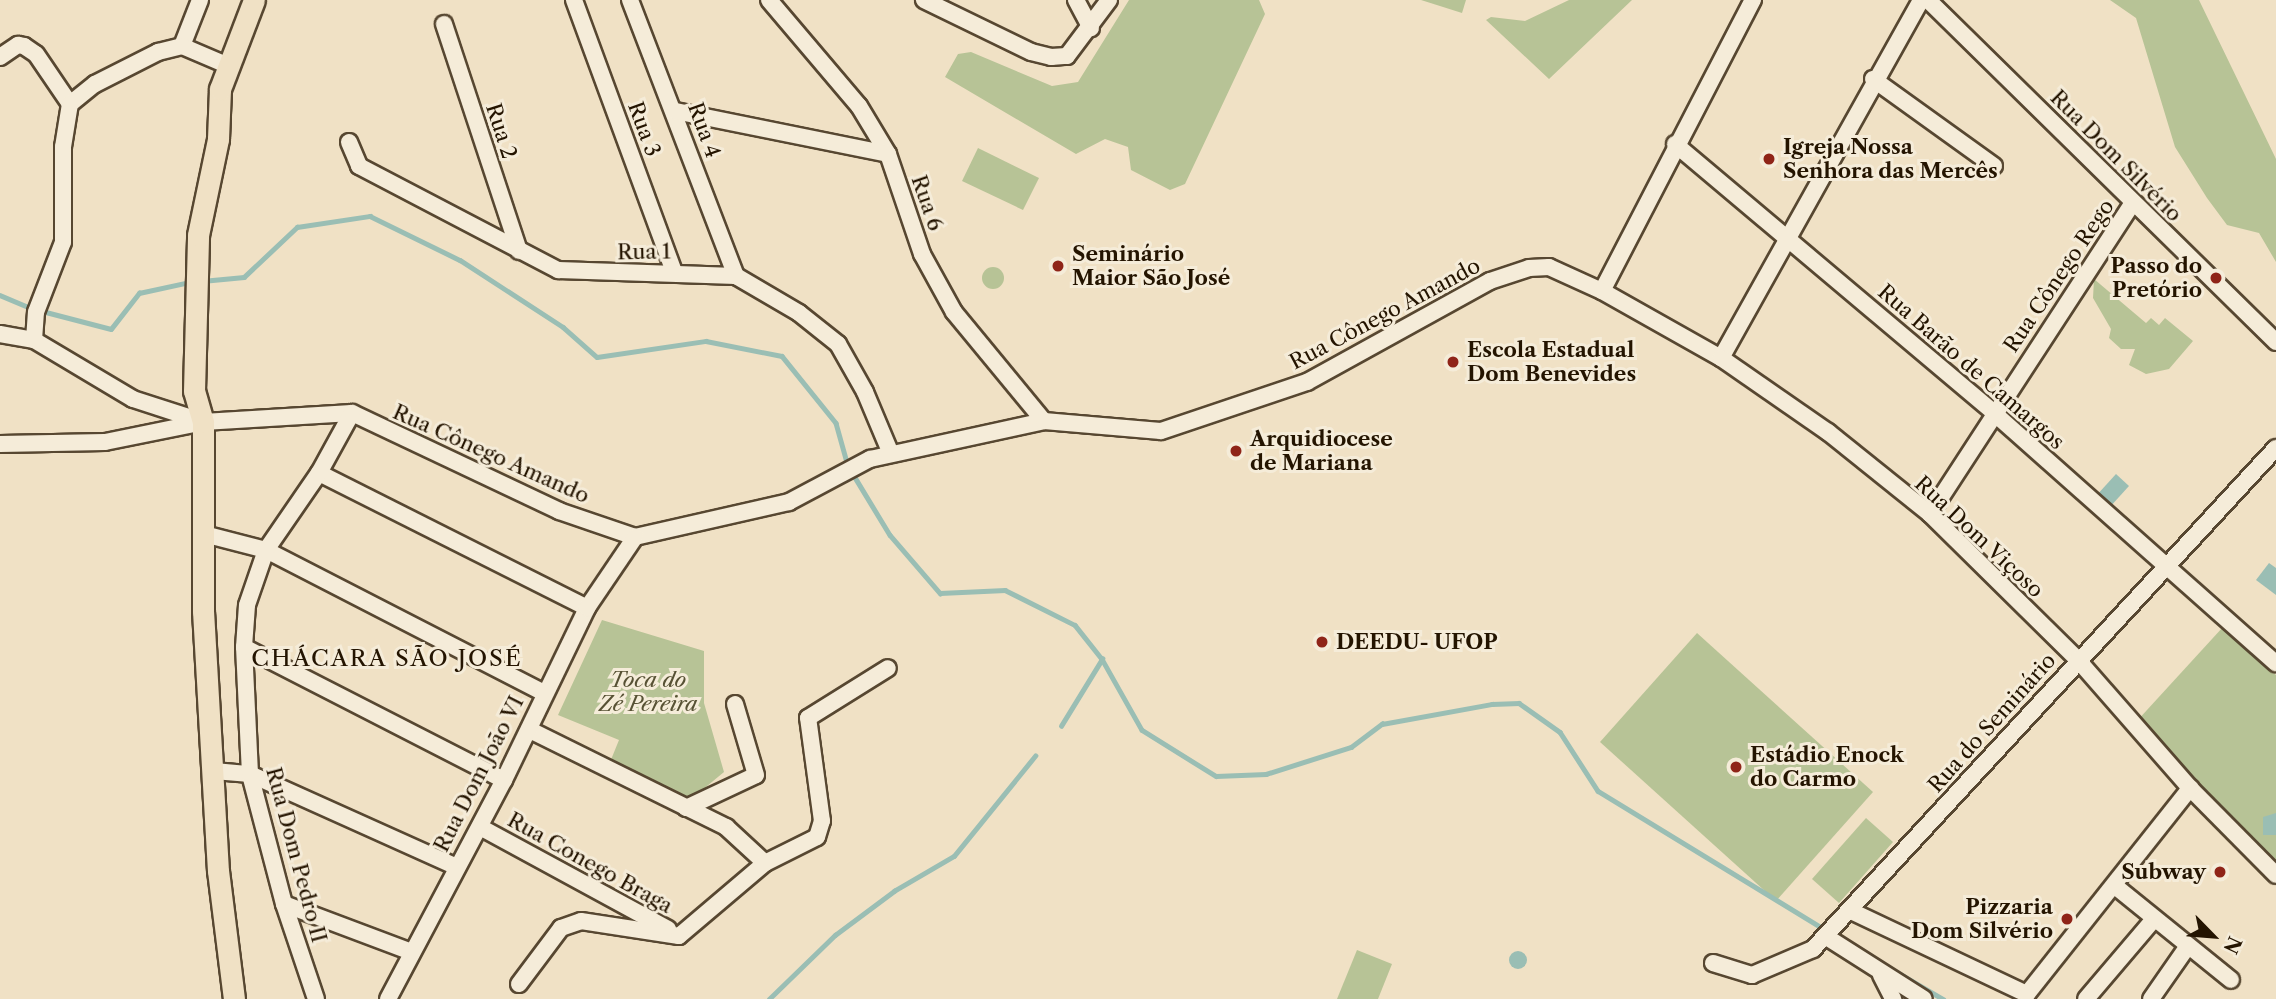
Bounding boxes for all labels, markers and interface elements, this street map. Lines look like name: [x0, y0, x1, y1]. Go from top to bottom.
street label: Rua Dom Silvério: [2045, 85, 2187, 227]
street label: Rua 3: [622, 98, 666, 160]
street label: Rua 4: [682, 99, 726, 161]
street label: Rua 2: [480, 100, 522, 162]
place label: Igreja Nossa Senhora das Mercês: [1783, 134, 1998, 184]
marker: Igreja Nossa Senhora das Mercês: [1761, 151, 1777, 167]
street label: Rua 6: [906, 172, 948, 234]
street label: Rua Cônego Rego: [1998, 195, 2120, 357]
street label: Rua 1: [617, 239, 671, 265]
place label: Seminário Maior São José: [1072, 241, 1230, 291]
street label: Rua Cônego Amando: [1285, 253, 1485, 375]
place label: Passo do Pretório: [2110, 253, 2202, 303]
marker: Seminário Maior São José: [1050, 258, 1066, 274]
marker: Passo do Pretório: [2208, 270, 2224, 286]
street label: Rua Barão de Camargos: [1873, 279, 2069, 455]
place label: Escola Estadual Dom Benevides: [1467, 337, 1636, 387]
marker: Escola Estadual Dom Benevides: [1445, 354, 1461, 370]
street label: Rua Cônego Amando: [388, 399, 594, 509]
place label: Arquidiocese de Mariana: [1250, 426, 1393, 476]
marker: Arquidiocese de Mariana: [1228, 443, 1244, 459]
street label: Rua Dom Viçoso: [1909, 471, 2049, 603]
place label: DEEDU- UFOP: [1336, 629, 1498, 655]
marker: DEEDU- UFOP: [1314, 634, 1330, 650]
district label: CHÁCARA SÃO JOSÉ: [253, 644, 521, 672]
street label: Rua do Seminário: [1923, 648, 2061, 798]
park label: Toca do Zé Pereira: [598, 667, 698, 717]
street label: Rua Dom João VI: [429, 691, 529, 857]
place label: Estádio Enock do Carmo: [1750, 742, 1904, 792]
marker: Estádio Enock do Carmo: [1728, 759, 1744, 775]
street label: Rua Dom Pedro II: [260, 764, 332, 946]
street label: Rua Conego Braga: [503, 807, 677, 919]
place label: Subway: [2121, 859, 2206, 885]
marker: Subway: [2212, 864, 2228, 880]
place label: Pizzaria Dom Silvério: [1911, 894, 2053, 944]
north arrow: [2178, 901, 2248, 971]
marker: Pizzaria Dom Silvério: [2059, 911, 2075, 927]
text: N: [2219, 933, 2246, 957]

